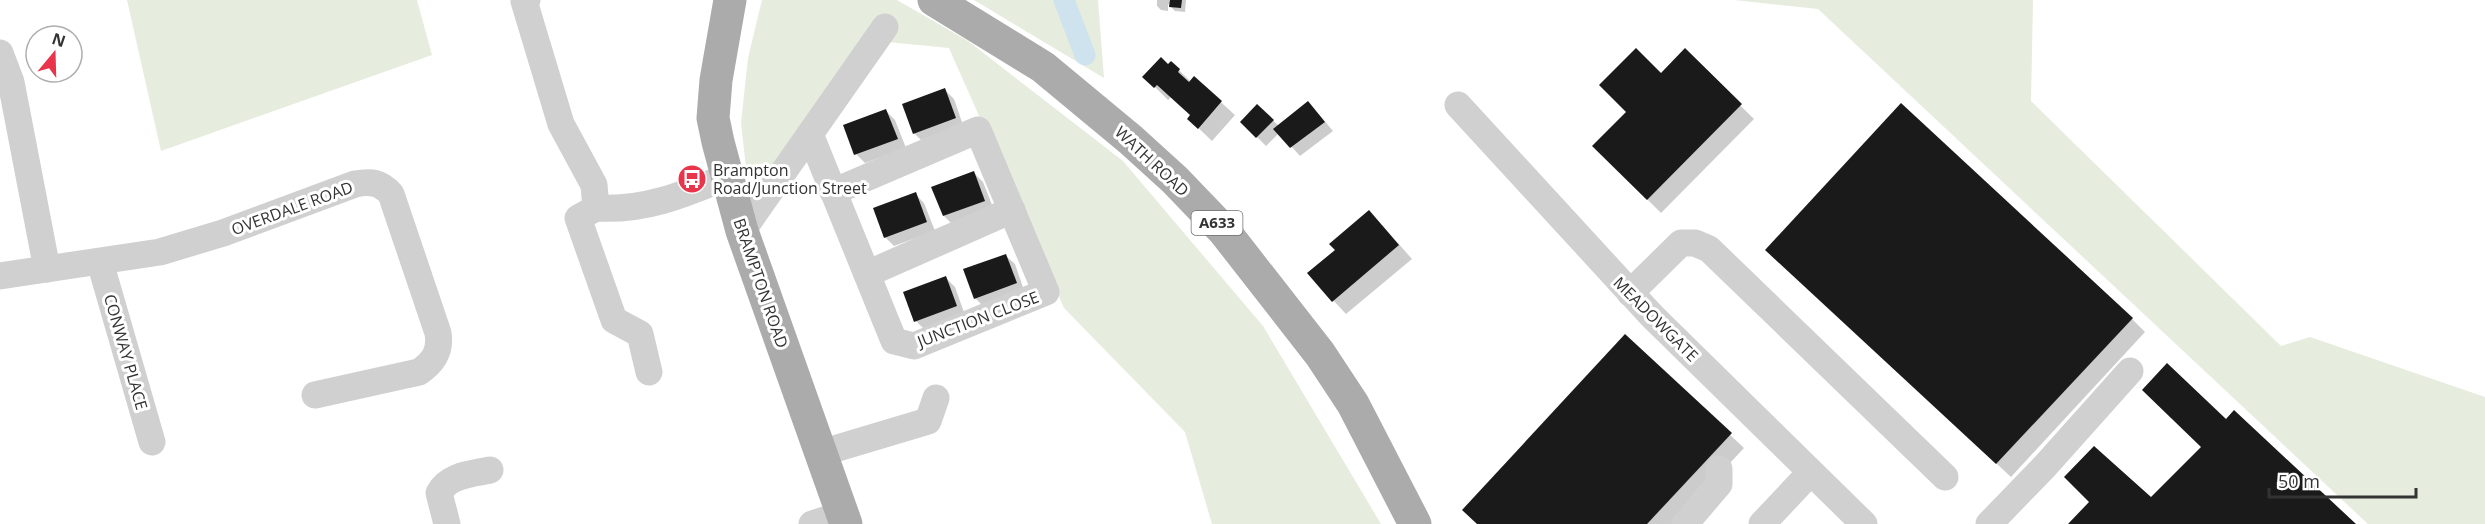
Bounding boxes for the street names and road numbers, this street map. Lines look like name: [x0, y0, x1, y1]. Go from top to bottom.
street label: WATH ROAD: [1110, 121, 1194, 201]
street label: OVERDALE ROAD: [228, 176, 356, 240]
road number: A633: [1192, 211, 1242, 235]
street label: BRAMPTON ROAD: [728, 215, 794, 351]
street label: MEADOWGATE: [1609, 272, 1703, 366]
street label: JUNCTION CLOSE: [912, 286, 1042, 353]
street label: CONWAY PLACE: [99, 291, 153, 413]

